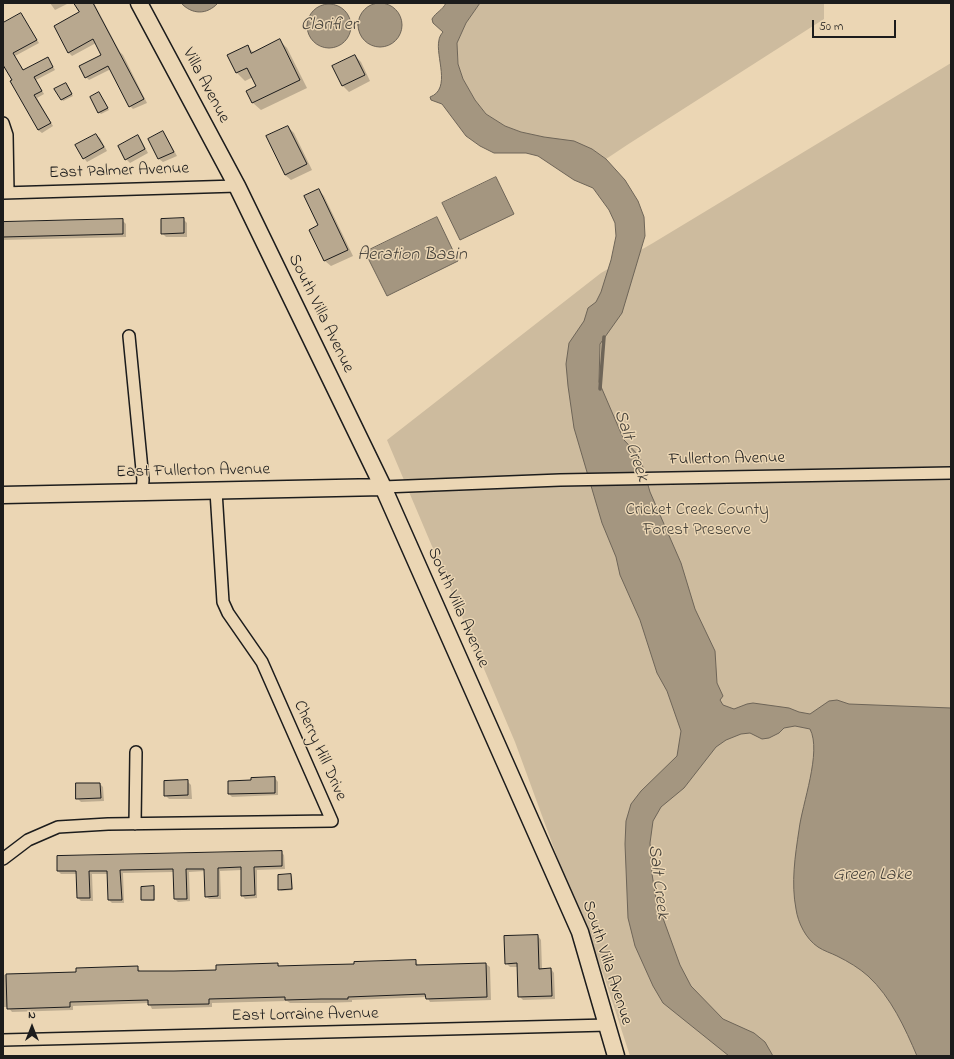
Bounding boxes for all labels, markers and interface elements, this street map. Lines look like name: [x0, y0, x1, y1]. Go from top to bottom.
scale bar: [814, 12, 898, 38]
water label: Clarifier: [301, 15, 357, 37]
text: 50 m: [819, 18, 843, 36]
street label: Villa Avenue: [177, 45, 233, 127]
street label: East Palmer Avenue: [49, 159, 189, 185]
water label: Aeration Basin: [357, 245, 467, 267]
street label: South Villa Avenue: [282, 251, 358, 377]
water label: Salt Creek: [608, 407, 652, 485]
street label: Fullerton Avenue: [669, 449, 785, 471]
street label: East Fullerton Avenue: [116, 460, 270, 484]
park label: Cricket Creek County Forest Preserve: [625, 501, 769, 541]
street label: South Villa Avenue: [421, 545, 493, 671]
street label: Cherry Hill Drive: [288, 698, 350, 804]
water label: Salt Creek: [642, 844, 672, 920]
water label: Green Lake: [833, 865, 911, 887]
street label: South Villa Avenue: [576, 898, 636, 1028]
street label: East Lorraine Avenue: [231, 1005, 379, 1027]
north arrow: [12, 1007, 52, 1047]
text: N: [28, 1007, 36, 1023]

